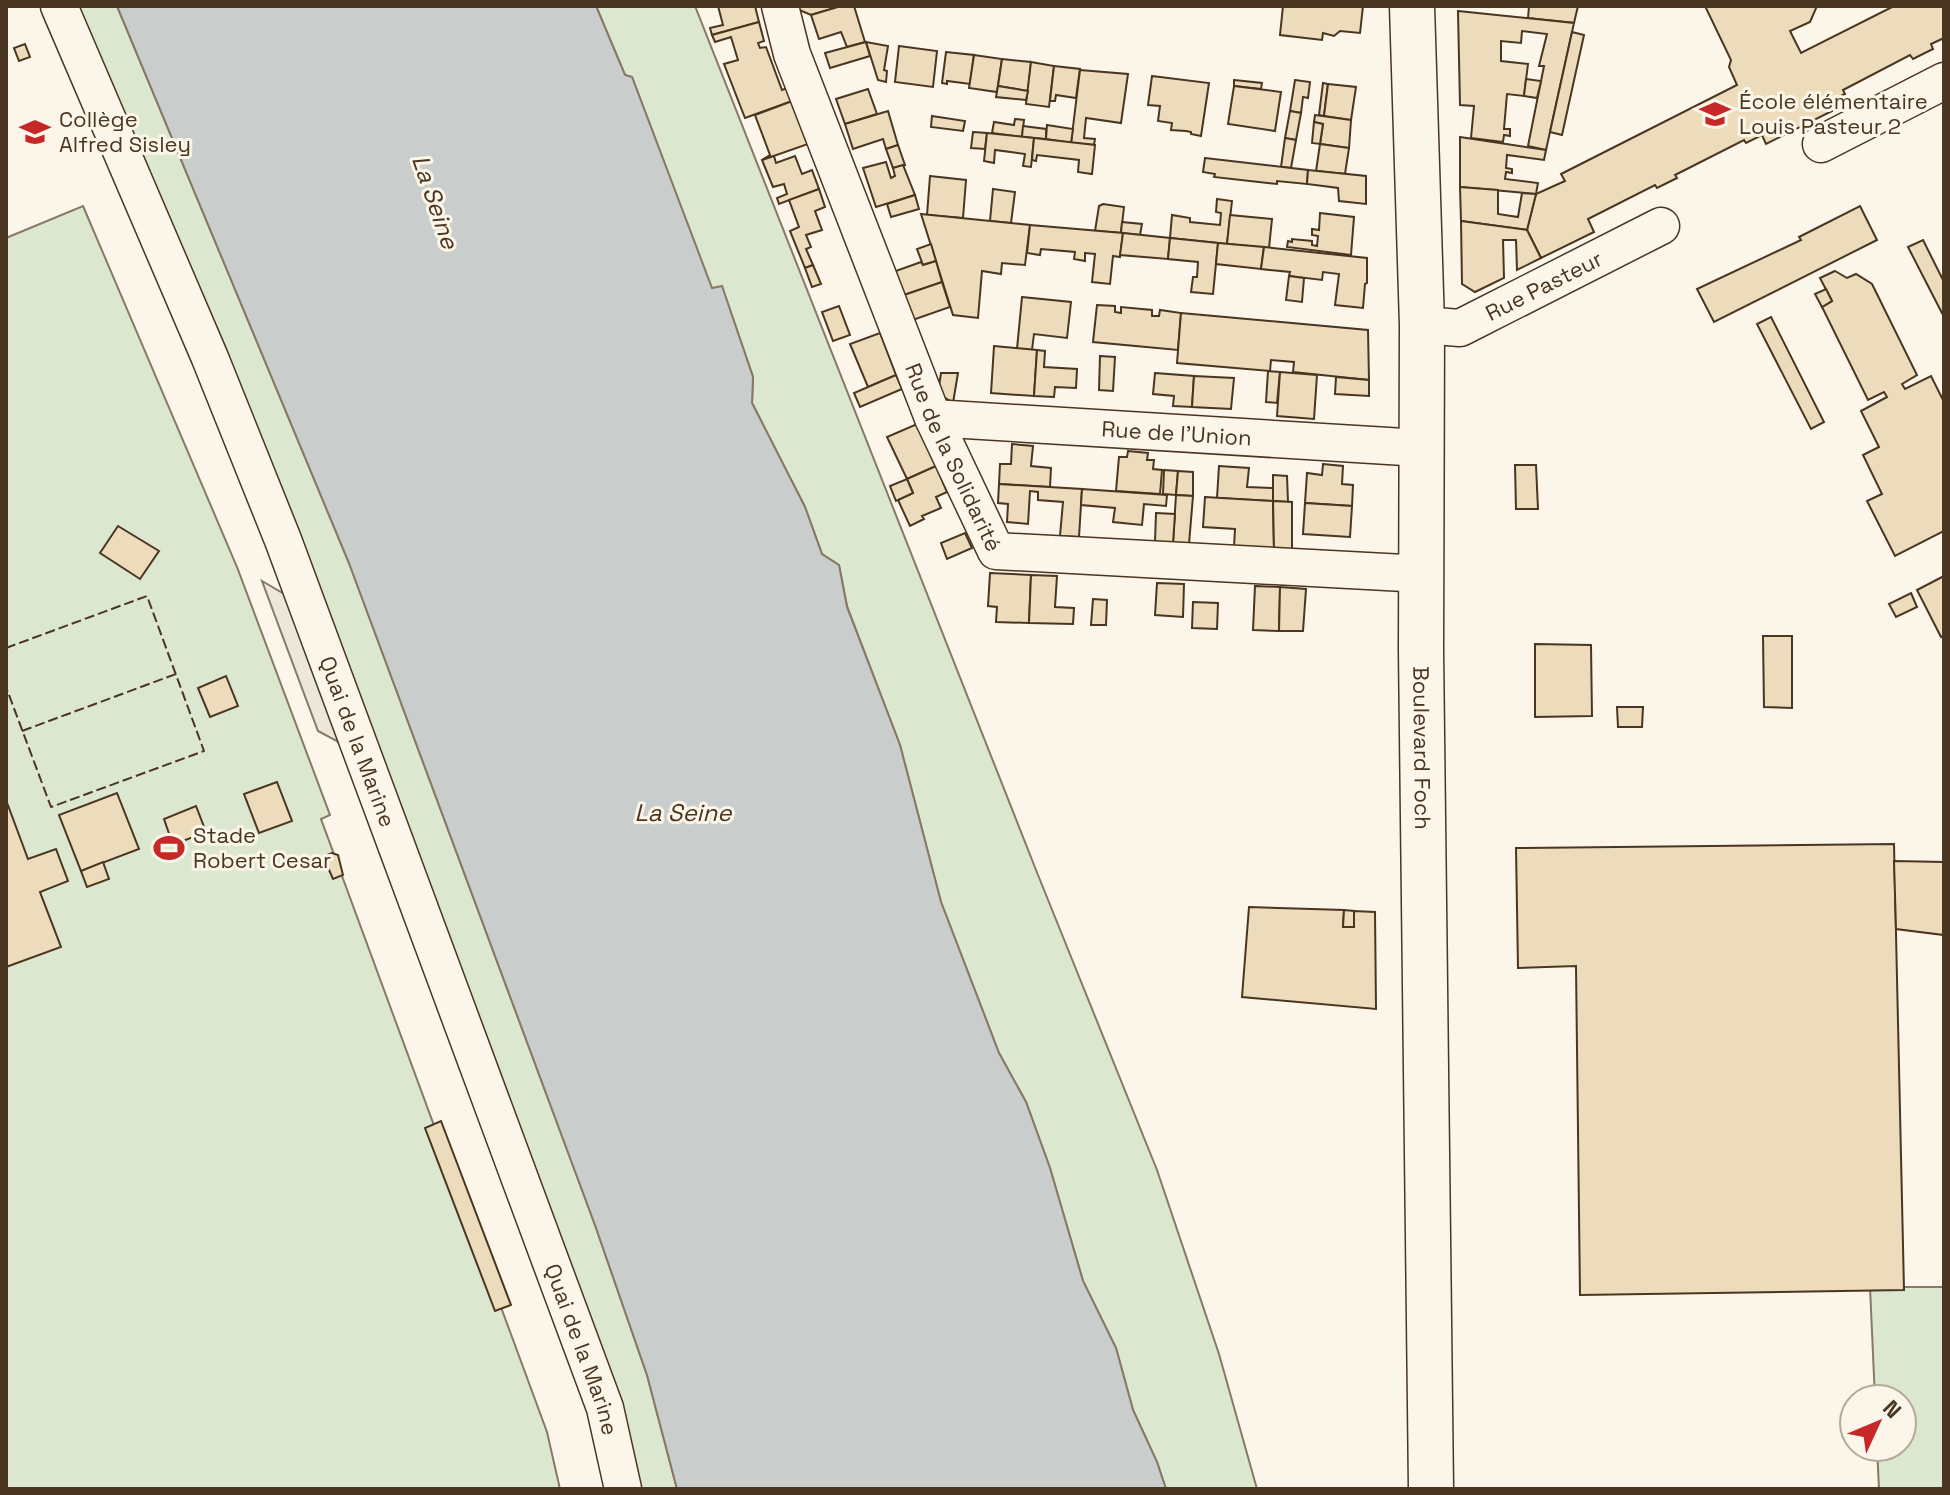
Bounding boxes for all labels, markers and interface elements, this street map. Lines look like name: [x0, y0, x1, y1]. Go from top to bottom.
place label: École élémentaire Louis Pasteur 2: [1739, 87, 1928, 140]
school or university icon: École élémentaire Louis Pasteur 2: [1698, 97, 1732, 131]
place label: Collège Alfred Sisley: [59, 105, 191, 158]
school or university icon: Collège Alfred Sisley: [18, 115, 52, 149]
water label: La Seine: [405, 151, 466, 253]
street label: Rue Pasteur: [1481, 244, 1607, 327]
street label: Rue de la Solidarité: [899, 359, 1008, 556]
street label: Rue de l'Union: [1101, 414, 1252, 452]
street label: Quai de la Marine: [313, 652, 402, 831]
street label: Boulevard Foch: [1407, 666, 1437, 830]
water label: La Seine: [635, 797, 732, 828]
place label: Stade Robert Cesar: [193, 821, 331, 874]
sports icon: Stade Robert Cesar: [152, 831, 186, 865]
street label: Quai de la Marine: [539, 1260, 625, 1438]
north arrow: [1838, 1383, 1918, 1463]
text: N: [1877, 1394, 1908, 1424]

